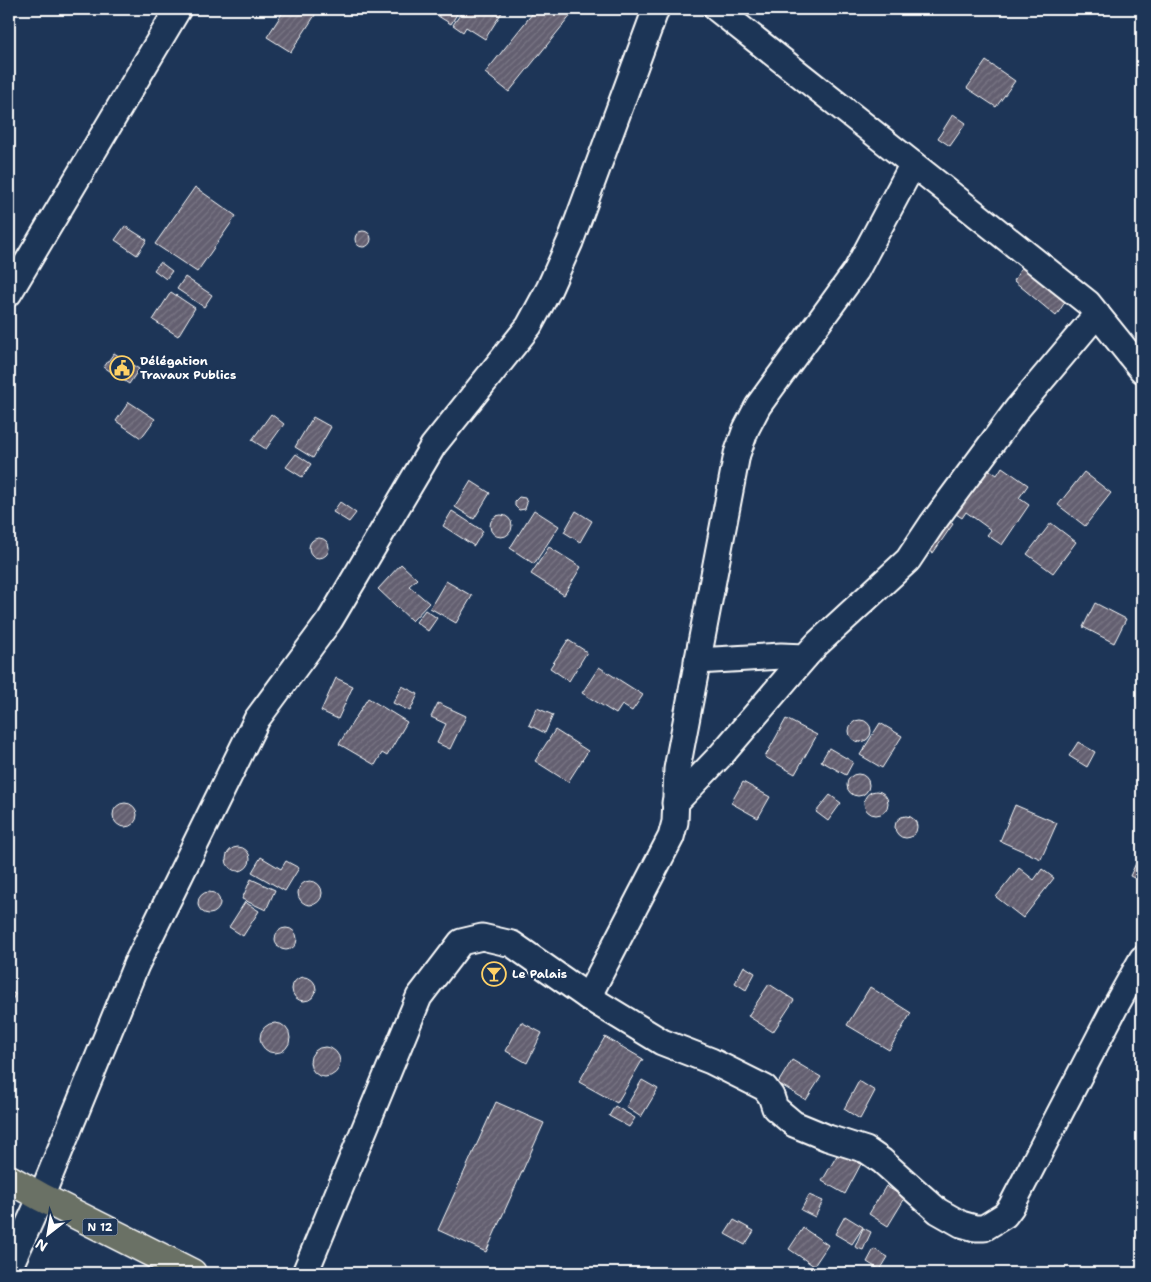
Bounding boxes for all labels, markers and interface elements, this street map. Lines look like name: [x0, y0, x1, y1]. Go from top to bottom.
place label: Délégation Travaux Publics: [140, 353, 236, 383]
public building icon: Délégation Travaux Publics: [109, 355, 135, 381]
bar icon: Le Palais: [481, 961, 507, 987]
place label: Le Palais: [512, 966, 567, 982]
north arrow: [22, 1210, 72, 1260]
road number: N 12: [82, 1218, 118, 1236]
text: N: [32, 1235, 51, 1256]

